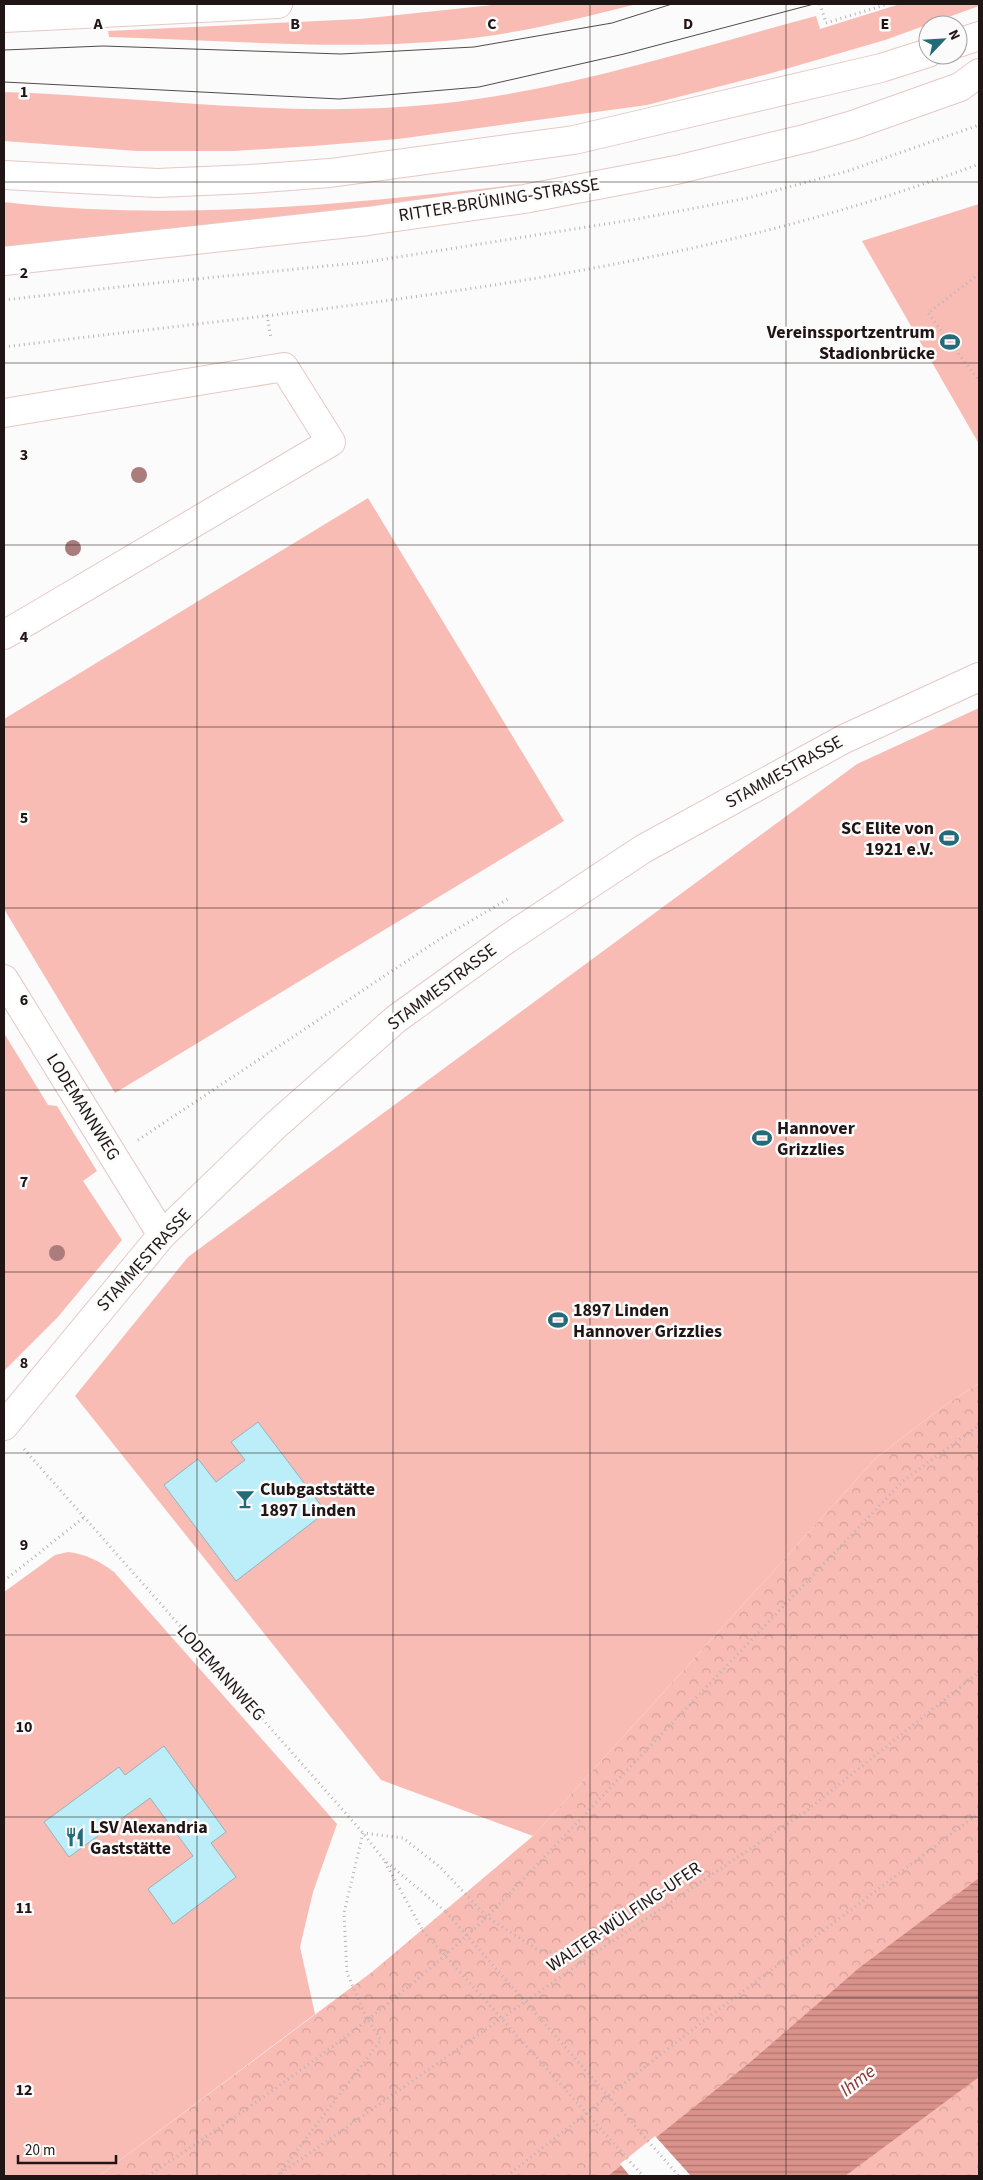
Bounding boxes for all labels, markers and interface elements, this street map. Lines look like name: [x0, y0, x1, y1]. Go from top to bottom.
text: A: [92, 13, 103, 35]
text: B: [290, 13, 300, 35]
text: C: [487, 13, 497, 35]
text: D: [683, 13, 693, 35]
text: E: [881, 13, 889, 35]
north arrow: [918, 15, 968, 65]
text: N: [943, 26, 965, 43]
text: 1: [20, 81, 28, 103]
street label: RITTER-BRÜNING-STRASSE: [397, 172, 601, 228]
text: 2: [20, 262, 28, 284]
place label: Vereinssportzentrum Stadionbrücke: [766, 320, 935, 366]
sports icon: Vereinssportzentrum Stadionbrücke: [939, 331, 961, 353]
text: 3: [20, 444, 28, 466]
text: 4: [20, 626, 29, 648]
street label: STAMMESTRASSE: [721, 729, 847, 815]
text: 5: [20, 807, 28, 829]
place label: SC Elite von 1921 e.V.: [841, 816, 934, 862]
sports icon: SC Elite von 1921 e.V.: [938, 827, 960, 849]
street label: STAMMESTRASSE: [382, 938, 502, 1036]
text: 6: [20, 989, 28, 1011]
street label: LODEMANNWEG: [40, 1049, 126, 1165]
place label: Hannover Grizzlies: [777, 1116, 856, 1162]
sports icon: Hannover Grizzlies: [751, 1127, 773, 1149]
text: 7: [20, 1171, 28, 1193]
street label: STAMMESTRASSE: [91, 1203, 197, 1317]
place label: 1897 Linden Hannover Grizzlies: [573, 1298, 722, 1344]
sports icon: 1897 Linden Hannover Grizzlies: [547, 1309, 569, 1331]
text: 8: [20, 1352, 28, 1374]
place label: Clubgaststätte 1897 Linden: [260, 1477, 375, 1523]
bar icon: Clubgaststätte 1897 Linden: [234, 1488, 256, 1510]
text: 9: [20, 1534, 28, 1556]
street label: LODEMANNWEG: [171, 1619, 271, 1727]
text: 10: [16, 1716, 32, 1738]
place label: LSV Alexandria Gaststätte: [90, 1815, 208, 1861]
restaurant icon: LSV Alexandria Gaststätte: [64, 1826, 86, 1848]
street label: WALTER-WÜLFING-UFER: [542, 1856, 706, 1978]
text: 11: [16, 1897, 32, 1919]
water label: Ihme: [834, 2058, 882, 2104]
text: 12: [16, 2079, 32, 2101]
scale bar: [18, 2132, 115, 2164]
text: 20 m: [25, 2140, 55, 2161]

